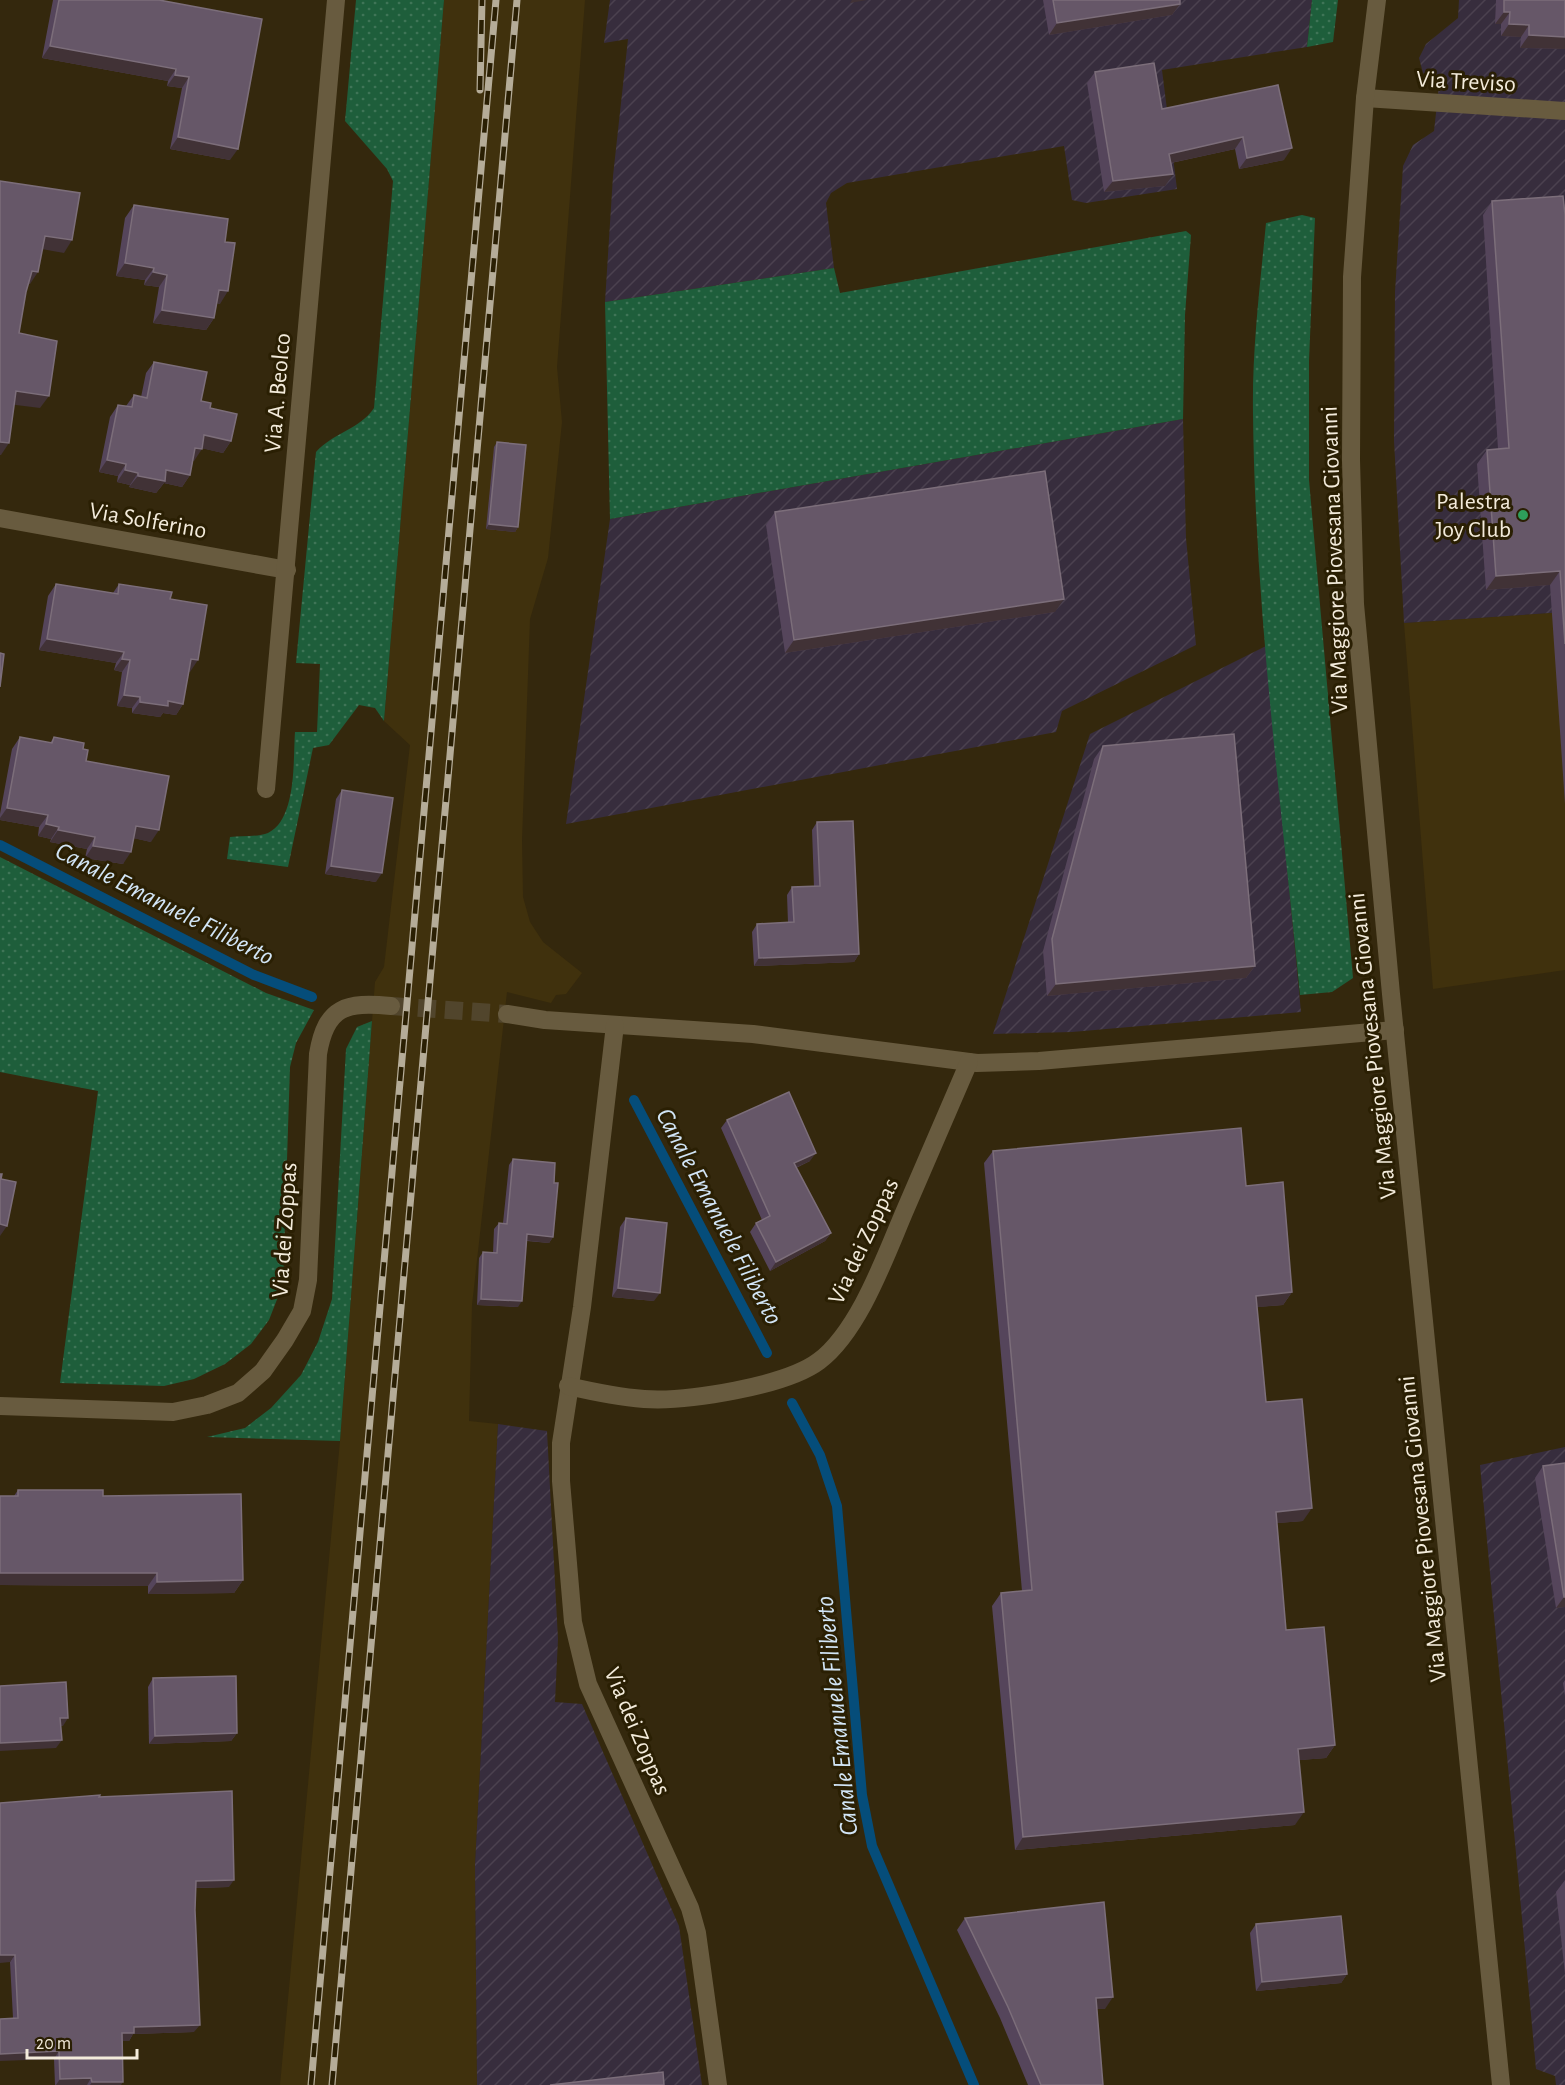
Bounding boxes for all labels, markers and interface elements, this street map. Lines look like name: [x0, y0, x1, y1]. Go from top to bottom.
street label: Via Treviso: [1415, 67, 1517, 97]
street label: Via A. Beolco: [261, 332, 295, 454]
street label: Via Maggiore Piovesana Giovanni: [1318, 406, 1352, 714]
place label: Palestra Joy Club: [1435, 490, 1511, 542]
street label: Via Solferino: [87, 499, 208, 543]
marker: Palestra Joy Club: [1516, 508, 1530, 522]
water label: Canale Emanuele Filiberto: [51, 838, 278, 970]
street label: Via Maggiore Piovesana Giovanni: [1345, 891, 1401, 1200]
water label: Canale Emanuele Filiberto: [651, 1104, 787, 1329]
street label: Via dei Zoppas: [268, 1161, 302, 1299]
street label: Via dei Zoppas: [824, 1175, 903, 1308]
street label: Via Maggiore Piovesana Giovanni: [1395, 1374, 1451, 1683]
water label: Canale Emanuele Filiberto: [811, 1595, 863, 1837]
street label: Via dei Zoppas: [599, 1664, 675, 1799]
scale bar: [27, 2022, 136, 2060]
text: 20 m: [36, 2035, 71, 2053]

